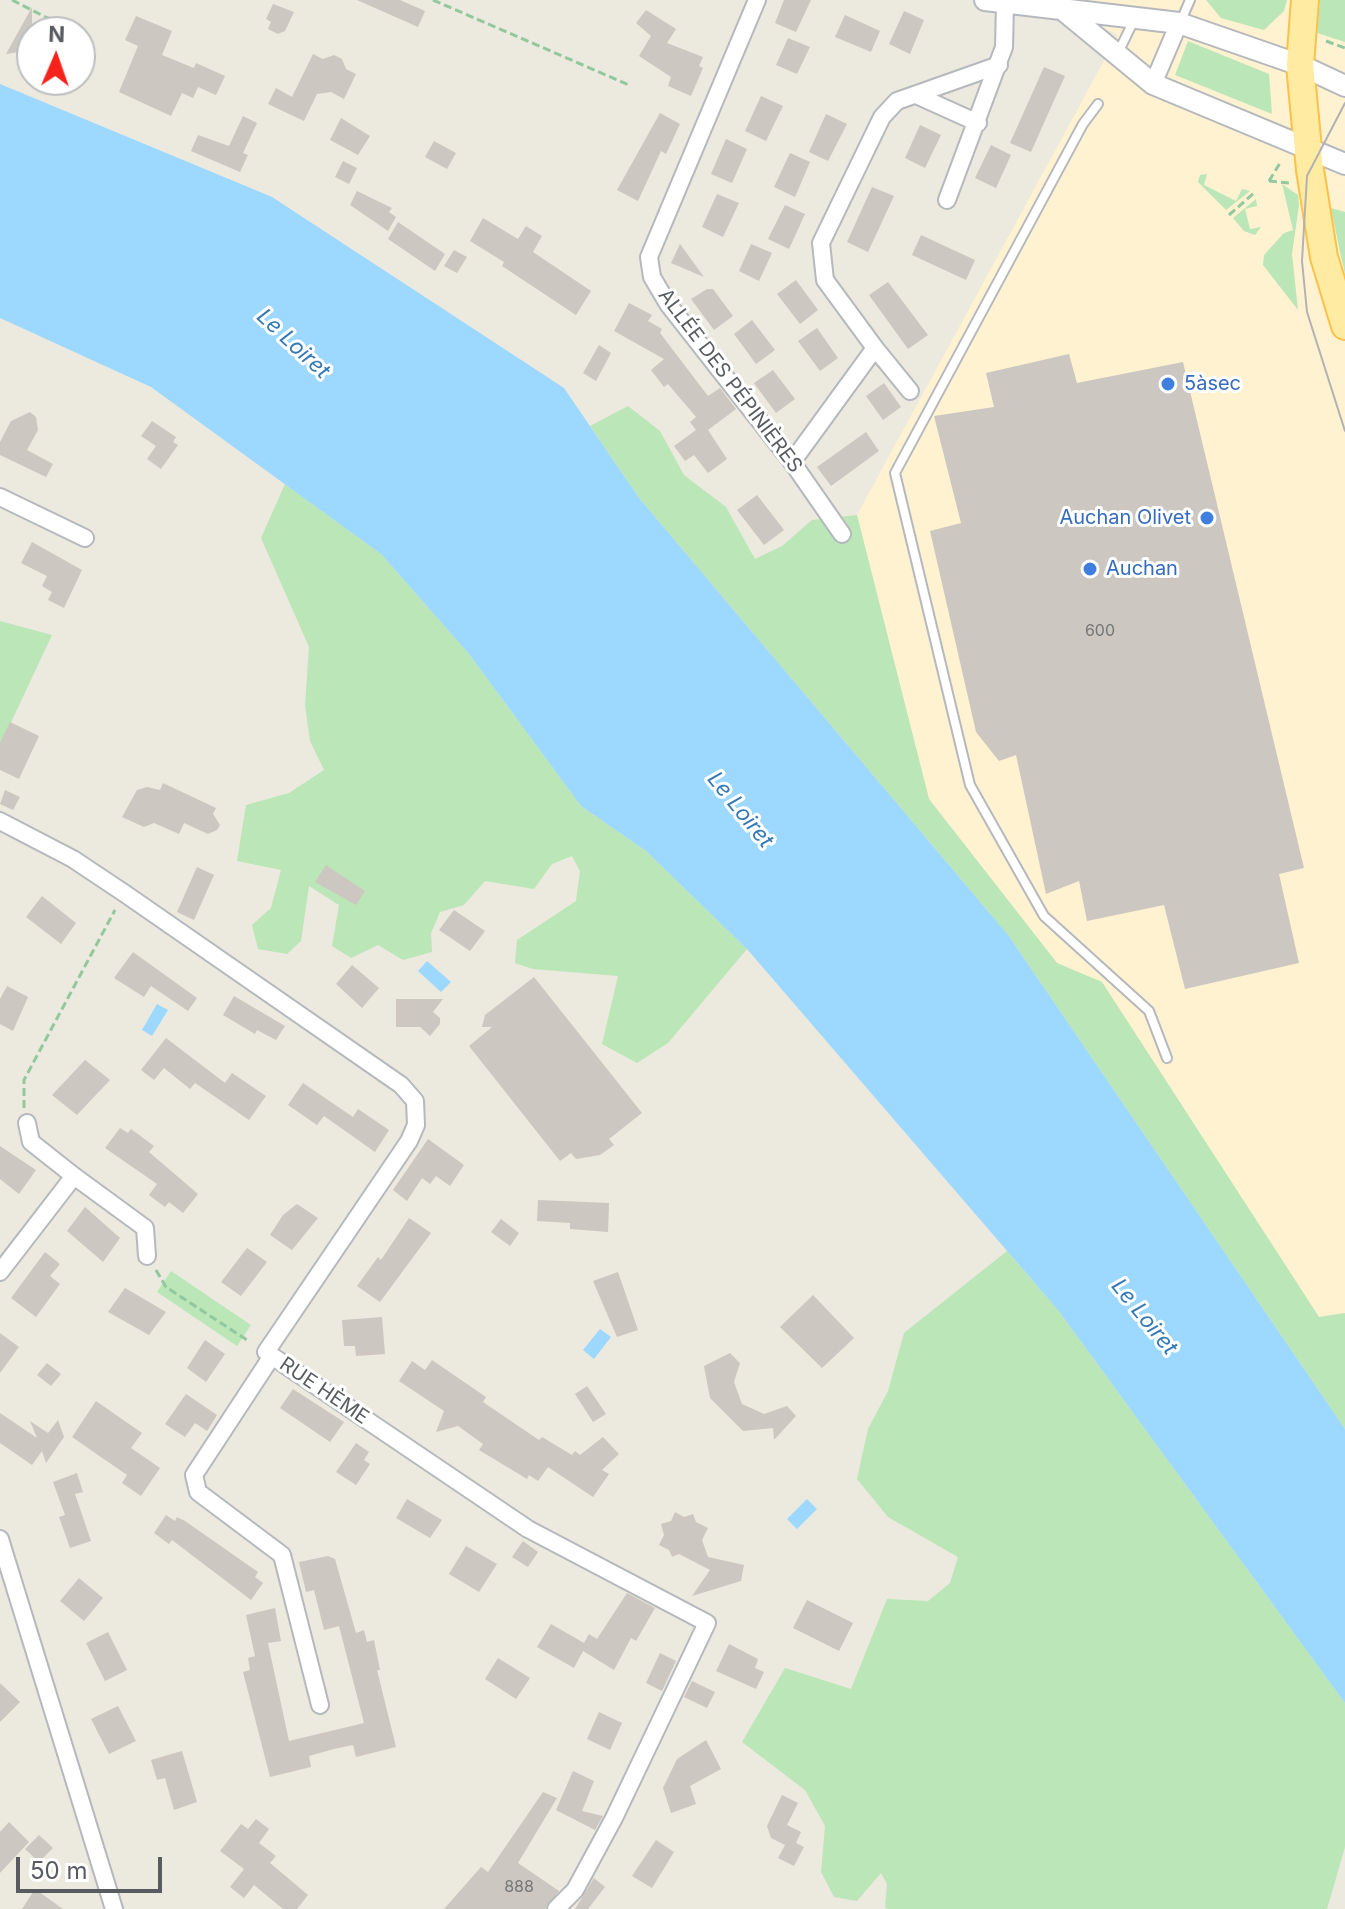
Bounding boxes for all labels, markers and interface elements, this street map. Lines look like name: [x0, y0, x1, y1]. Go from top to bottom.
north arrow: [16, 16, 96, 96]
text: N: [48, 21, 66, 47]
street label: ALLÉE DES PÉPINIÈRES: [653, 284, 807, 478]
water label: Le Loiret: [251, 304, 335, 384]
place label: 5àsec: [1184, 372, 1241, 396]
marker: 5àsec: [1159, 375, 1177, 393]
place label: Auchan Olivet: [1059, 506, 1191, 530]
marker: Auchan Olivet: [1198, 509, 1216, 527]
place label: Auchan: [1106, 557, 1178, 581]
marker: Auchan: [1081, 560, 1099, 578]
house number: 600: [1085, 621, 1115, 641]
water label: Le Loiret: [701, 767, 779, 853]
water label: Le Loiret: [1105, 1274, 1183, 1360]
street label: RUE HÈME: [275, 1352, 373, 1430]
scale bar: [20, 1841, 166, 1891]
text: 50 m: [30, 1856, 88, 1885]
house number: 888: [504, 1877, 534, 1897]

